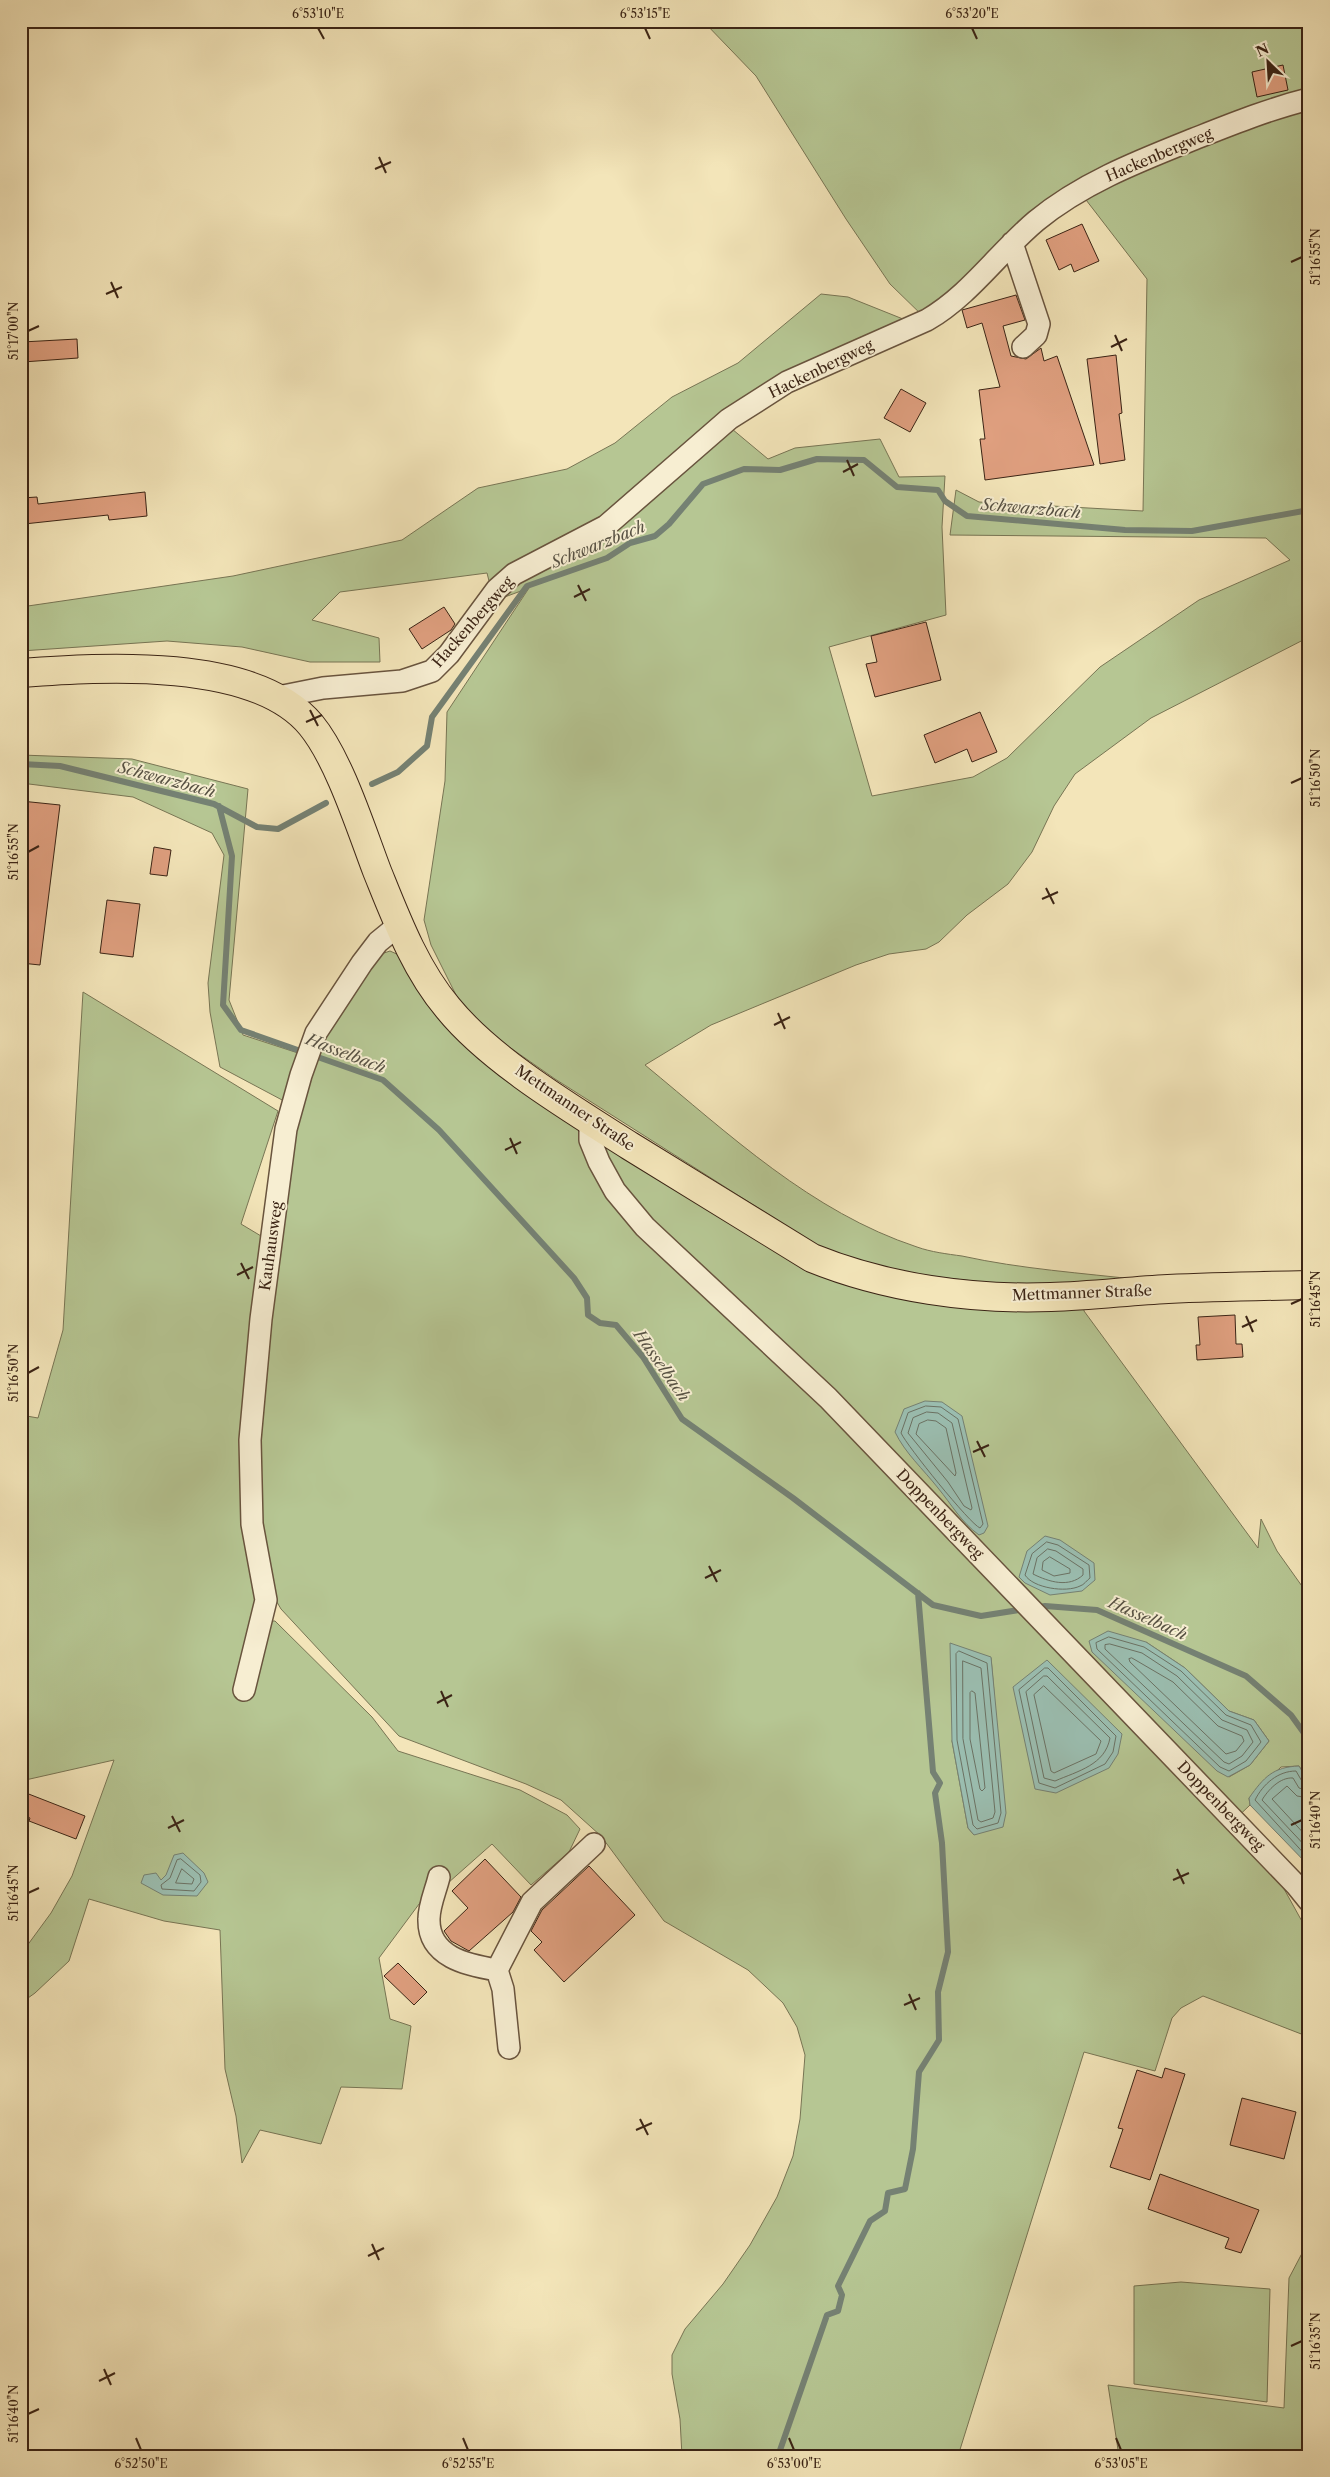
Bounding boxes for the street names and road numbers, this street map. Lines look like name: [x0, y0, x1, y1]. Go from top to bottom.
street label: Hackenbergweg: [1102, 123, 1215, 186]
street label: Hackenbergweg: [765, 335, 876, 402]
street label: Hackenbergweg: [428, 572, 517, 671]
street label: Mettmanner Straße: [512, 1061, 639, 1155]
street label: Kauhausweg: [255, 1200, 286, 1292]
street label: Mettmanner Straße: [1012, 1281, 1152, 1304]
street label: Doppenbergweg: [893, 1465, 988, 1563]
street label: Doppenbergweg: [1174, 1757, 1269, 1855]

